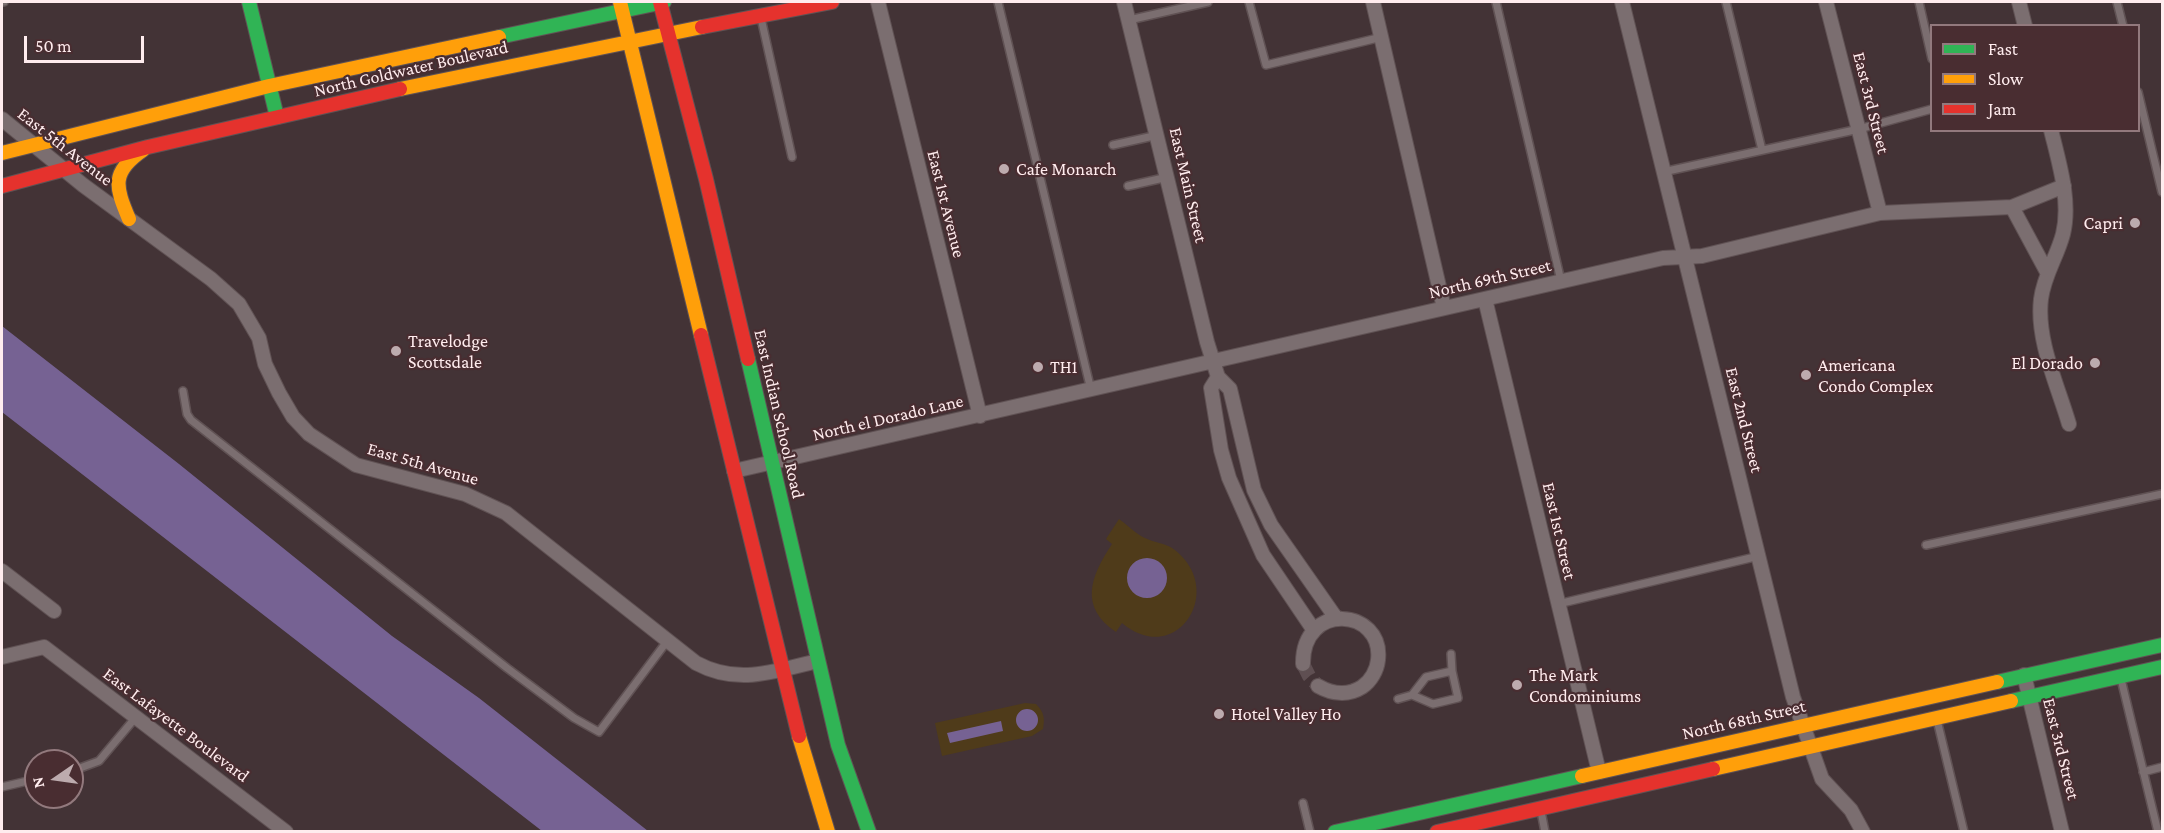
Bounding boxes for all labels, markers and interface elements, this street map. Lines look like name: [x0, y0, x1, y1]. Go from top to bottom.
scale bar: [27, 24, 147, 62]
legend: [1930, 24, 2140, 132]
text: 50 m: [35, 36, 72, 56]
street label: North Goldwater Boulevard: [312, 36, 510, 102]
text: Fast: [1988, 39, 2018, 59]
street label: East 3rd Street: [1848, 50, 1894, 156]
text: Slow: [1988, 69, 2023, 89]
text: Jam: [1988, 99, 2016, 119]
street label: East 5th Avenue: [13, 103, 117, 191]
street label: East Main Street: [1164, 125, 1212, 245]
street label: East 1st Avenue: [922, 148, 970, 260]
place label: Cafe Monarch: [1016, 158, 1116, 180]
marker: Cafe Monarch: [997, 162, 1011, 176]
place label: Capri: [2084, 212, 2123, 234]
marker: Capri: [2128, 216, 2142, 230]
street label: North 69th Street: [1427, 254, 1553, 304]
street label: East Indian School Road: [749, 327, 809, 501]
place label: Travelodge Scottsdale: [408, 330, 488, 372]
marker: Travelodge Scottsdale: [389, 344, 403, 358]
place label: El Dorado: [2011, 352, 2083, 374]
place label: Americana Condo Complex: [1818, 354, 1933, 397]
place label: TH1: [1050, 356, 1078, 378]
marker: El Dorado: [2088, 356, 2102, 370]
marker: TH1: [1031, 360, 1045, 374]
street label: East 2nd Street: [1720, 365, 1768, 475]
marker: Americana Condo Complex: [1799, 368, 1813, 382]
street label: North el Dorado Lane: [811, 390, 965, 446]
street label: East 5th Avenue: [365, 438, 481, 490]
street label: East 1st Street: [1537, 480, 1581, 582]
street label: East Lafayette Boulevard: [99, 663, 253, 787]
place label: The Mark Condominiums: [1529, 664, 1641, 706]
marker: The Mark Condominiums: [1510, 678, 1524, 692]
street label: North 68th Street: [1680, 695, 1808, 745]
street label: East 3rd Street: [2038, 696, 2084, 802]
place label: Hotel Valley Ho: [1231, 703, 1341, 725]
marker: Hotel Valley Ho: [1212, 707, 1226, 721]
north arrow: [24, 749, 84, 809]
text: N: [28, 775, 47, 790]

